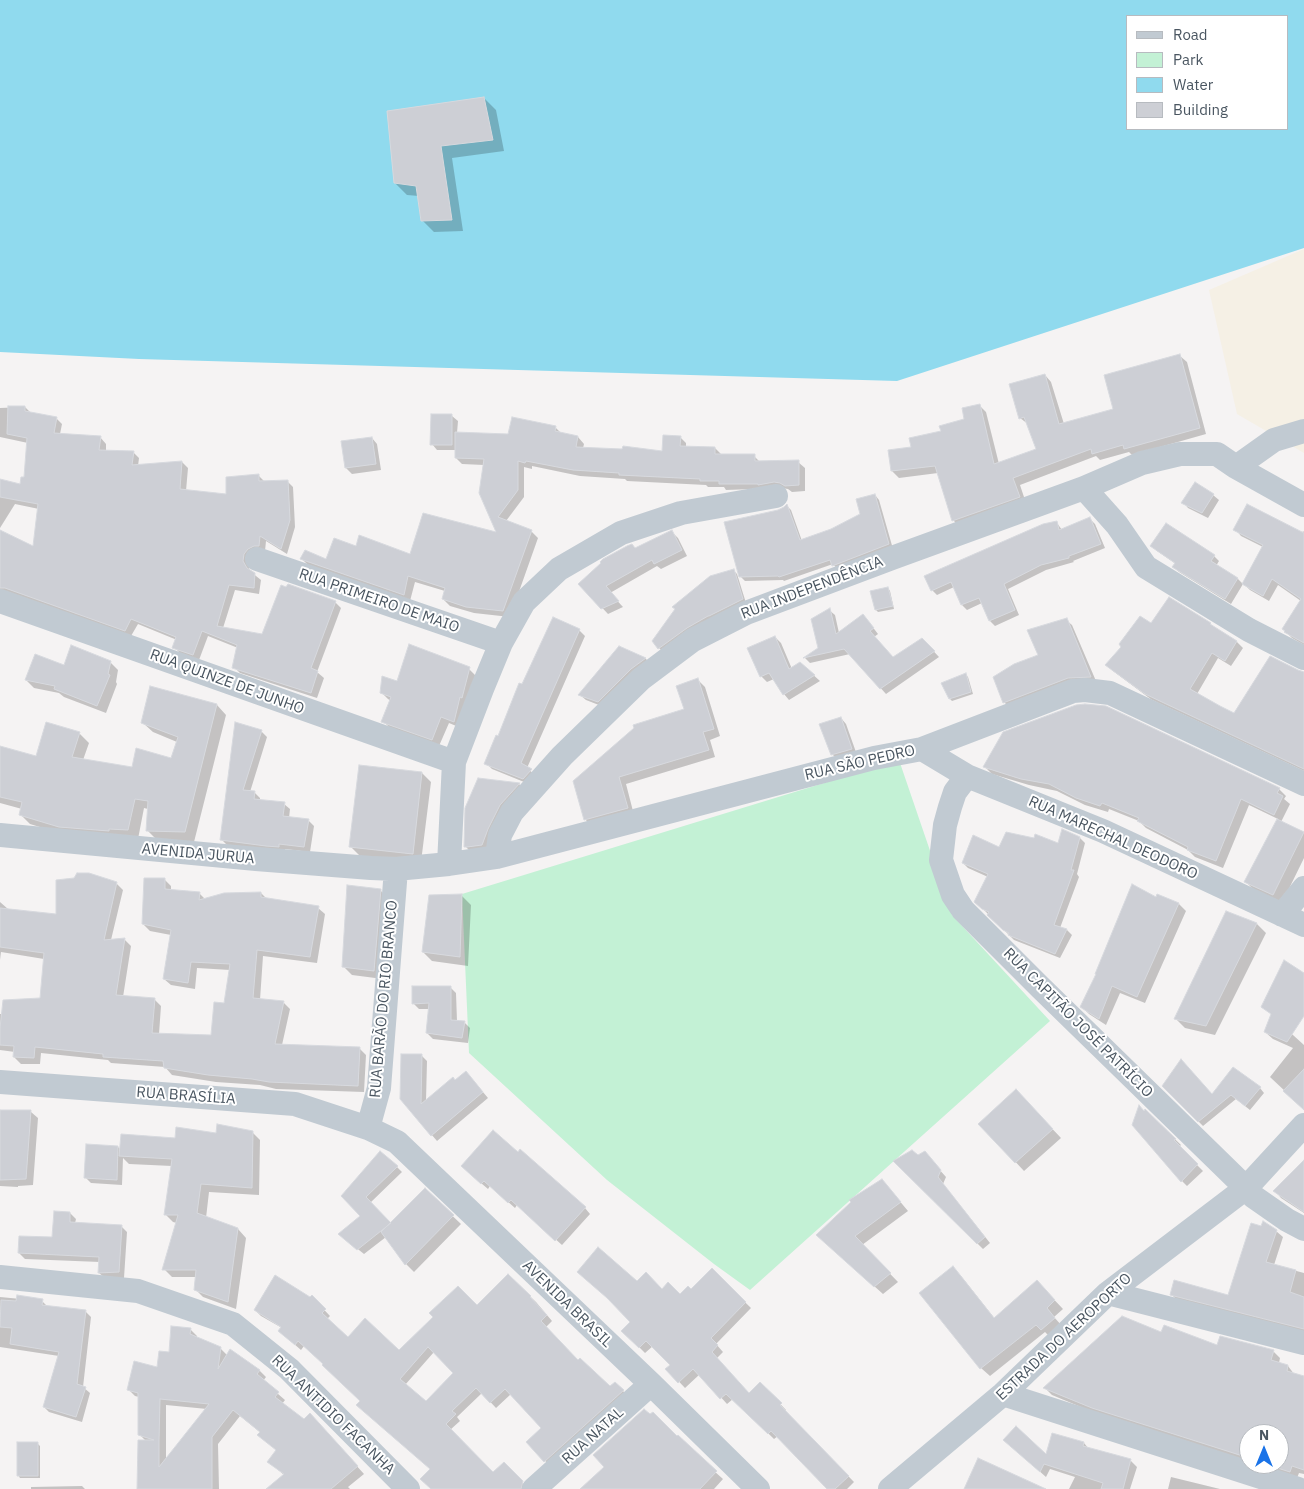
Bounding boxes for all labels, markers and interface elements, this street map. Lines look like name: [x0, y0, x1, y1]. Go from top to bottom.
legend: [1126, 15, 1289, 130]
text: Road: [1173, 25, 1208, 44]
text: Park: [1173, 50, 1203, 69]
text: Water: [1173, 75, 1213, 94]
text: Building: [1173, 100, 1228, 119]
street label: RUA INDEPENDÊNCIA: [738, 553, 886, 623]
street label: RUA PRIMEIRO DE MAIO: [296, 565, 462, 637]
street label: RUA QUINZE DE JUNHO: [147, 646, 307, 718]
street label: RUA SÃO PEDRO: [803, 742, 917, 784]
street label: RUA MARECHAL DEODORO: [1026, 792, 1200, 884]
street label: AVENIDA JURUA: [141, 840, 255, 868]
street label: RUA BARÃO DO RIO BRANCO: [366, 899, 402, 1099]
street label: RUA CAPITÃO JOSÉ PATRÍCIO: [999, 944, 1157, 1102]
street label: RUA BRASÍLIA: [136, 1084, 236, 1108]
street label: AVENIDA BRASIL: [518, 1257, 616, 1351]
street label: ESTRADA DO AEROPORTO: [993, 1270, 1135, 1404]
street label: RUA ANTIDIO FACANHA: [268, 1351, 398, 1479]
street label: RUA NATAL: [559, 1404, 627, 1468]
north arrow: [1239, 1424, 1289, 1474]
text: N: [1259, 1426, 1269, 1444]

